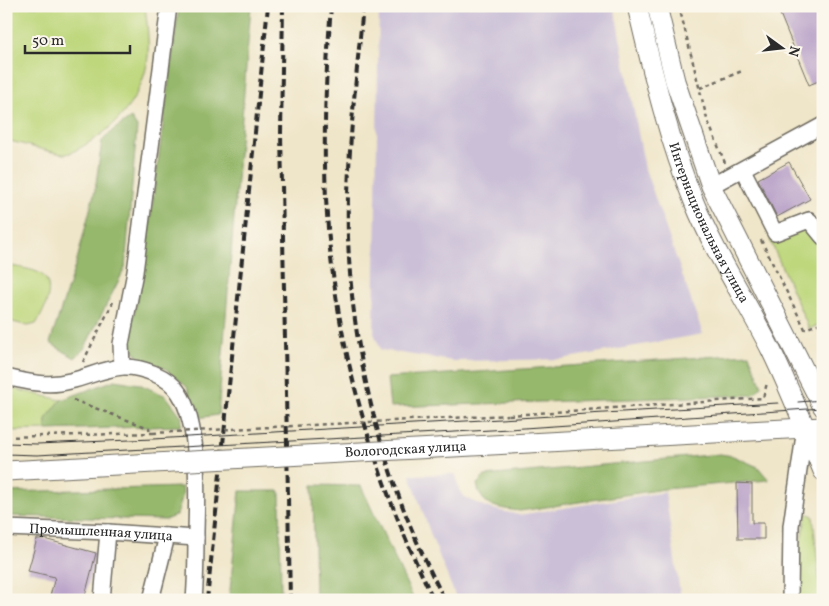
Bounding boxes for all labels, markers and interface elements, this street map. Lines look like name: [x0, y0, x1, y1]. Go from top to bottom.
scale bar: [25, 22, 130, 54]
north arrow: [756, 22, 806, 72]
text: 50 m: [32, 31, 64, 52]
text: N: [783, 44, 804, 58]
street label: Интернациональная улица: [664, 140, 753, 306]
street label: Вологодская улица: [344, 437, 467, 462]
street label: Промышленная улица: [29, 519, 173, 546]

